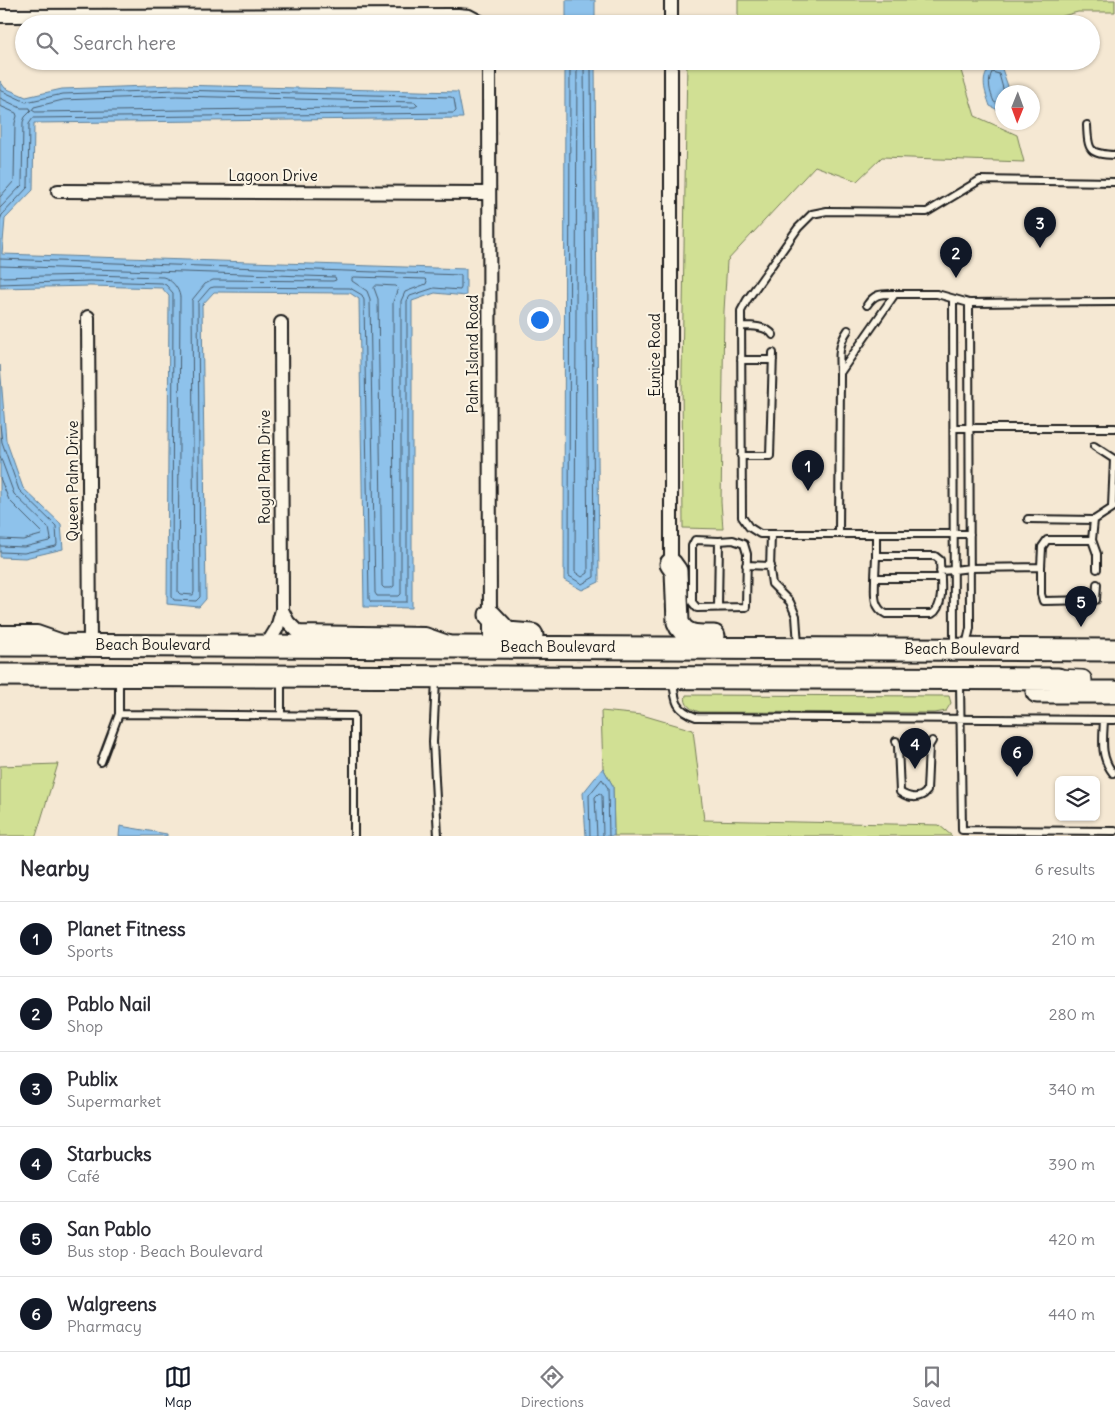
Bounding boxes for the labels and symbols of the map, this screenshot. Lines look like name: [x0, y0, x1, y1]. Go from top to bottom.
north arrow: [995, 85, 1040, 130]
street label: Lagoon Drive: [228, 166, 318, 185]
pin: 3: [1024, 207, 1056, 248]
pin: 2: [940, 237, 972, 278]
street label: Palm Island Road: [463, 294, 482, 413]
your location: [527, 307, 553, 333]
street label: Eunice Road: [645, 313, 664, 397]
street label: Royal Palm Drive: [255, 410, 274, 524]
street label: Queen Palm Drive: [63, 420, 82, 542]
pin: 1: [792, 450, 824, 491]
pin: 5: [1065, 586, 1097, 627]
street label: Beach Boulevard: [95, 635, 211, 654]
street label: Beach Boulevard: [500, 637, 616, 656]
street label: Beach Boulevard: [904, 639, 1020, 658]
pin: 4: [899, 728, 931, 769]
pin: 6: [1001, 736, 1033, 777]

